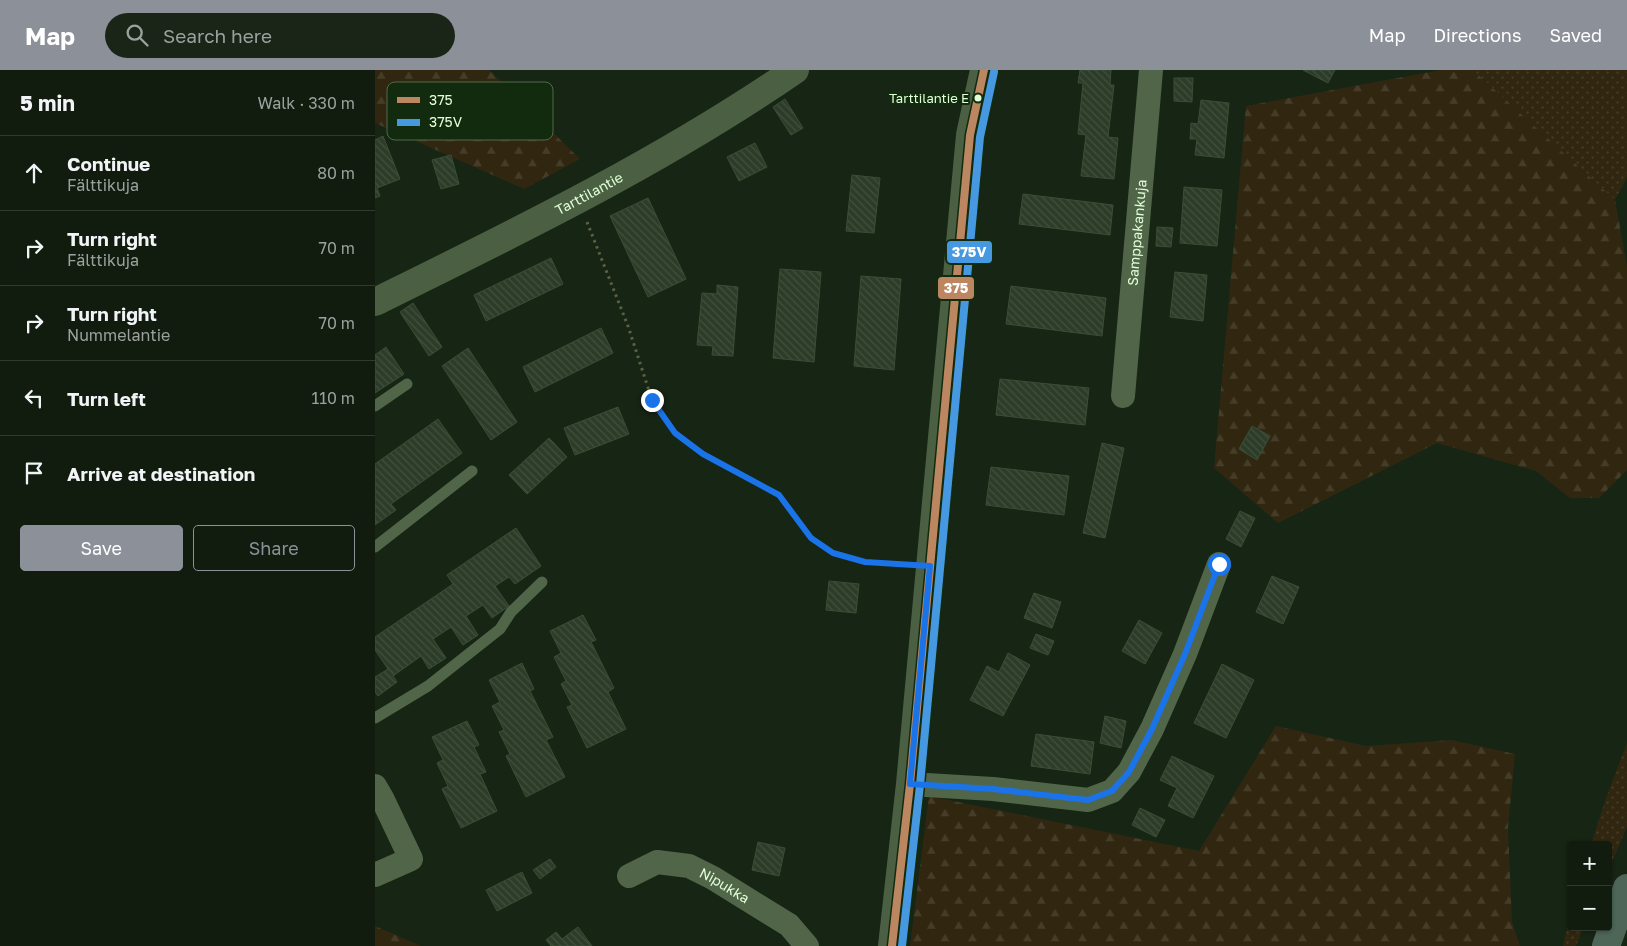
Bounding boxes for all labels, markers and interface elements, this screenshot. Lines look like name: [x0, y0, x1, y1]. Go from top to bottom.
search box: [105, 13, 455, 58]
text: Map: [25, 21, 75, 50]
icon: search: [123, 21, 151, 49]
text: Search here: [163, 24, 272, 47]
text: Map: [1369, 24, 1405, 46]
text: Directions: [1433, 24, 1521, 46]
text: Saved: [1549, 24, 1602, 46]
legend: [387, 82, 553, 140]
text: 5 min: [20, 90, 75, 116]
place label: Tarttilantie E: [889, 90, 969, 106]
text: 375: [429, 91, 453, 108]
text: Walk · 330 m: [257, 93, 355, 113]
marker: Tarttilantie E: [973, 93, 983, 103]
text: 375V: [429, 113, 463, 130]
text: Continue: [67, 152, 150, 175]
icon: ahead: [20, 159, 48, 187]
text: 80 m: [317, 163, 355, 183]
street label: Tarttilantie: [552, 168, 626, 218]
text: Fälttikuja: [67, 175, 139, 195]
street label: Samppakankuja: [1123, 179, 1150, 287]
text: Turn right: [67, 227, 157, 250]
icon: right: [20, 234, 48, 262]
text: 70 m: [318, 238, 355, 258]
line badge: 375V: [946, 240, 993, 264]
text: 375V: [952, 243, 986, 260]
text: Fälttikuja: [67, 250, 139, 270]
line badge: 375: [937, 276, 975, 300]
text: 375: [944, 279, 969, 296]
text: Turn right: [67, 302, 157, 325]
icon: right: [20, 309, 48, 337]
text: 70 m: [318, 313, 355, 333]
text: Nummelantie: [67, 325, 170, 345]
icon: left: [20, 384, 48, 412]
text: Turn left: [67, 387, 146, 410]
text: 110 m: [311, 388, 355, 408]
route end: [641, 389, 664, 412]
icon: arrive: [20, 459, 48, 487]
text: Arrive at destination: [67, 462, 255, 485]
button: Save: [20, 525, 183, 571]
button: Share: [193, 525, 355, 571]
route start: [1208, 553, 1231, 576]
map controls: [1567, 841, 1612, 931]
button: +: [1567, 841, 1612, 886]
street label: Nipukka: [697, 864, 753, 906]
button: −: [1567, 886, 1612, 931]

